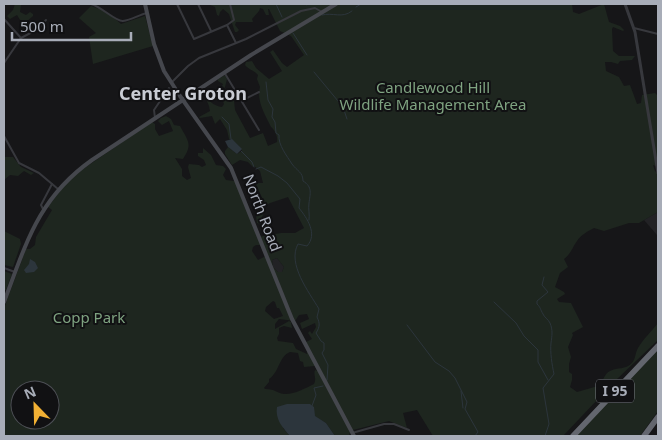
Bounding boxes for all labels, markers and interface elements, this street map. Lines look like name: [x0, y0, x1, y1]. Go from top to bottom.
scale bar: [12, 10, 131, 42]
text: 500 m: [20, 16, 64, 36]
park label: Candlewood Hill Wildlife Management Area: [340, 77, 527, 114]
district label: Center Groton: [119, 81, 247, 105]
street label: North Road: [239, 171, 287, 254]
park label: Copp Park: [53, 307, 125, 327]
north arrow: [10, 380, 60, 430]
road number: I 95: [596, 380, 634, 402]
text: N: [21, 382, 39, 404]

